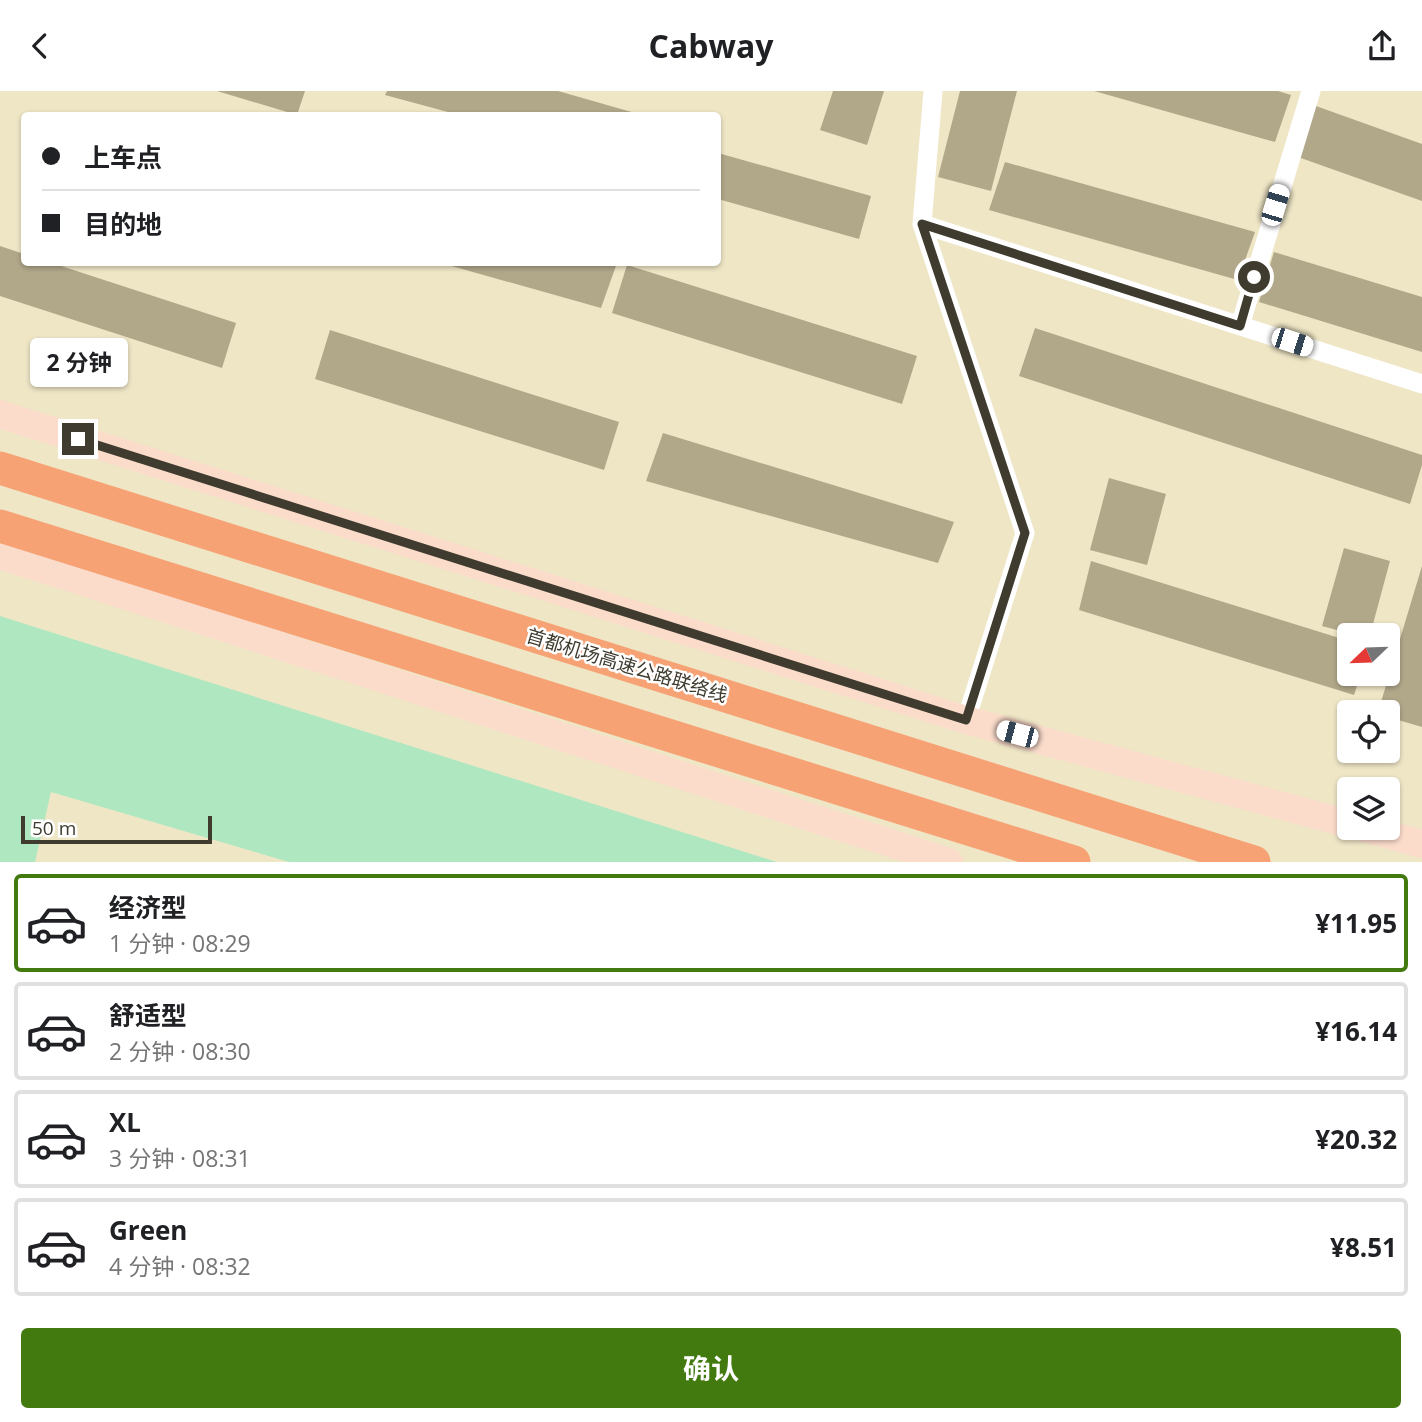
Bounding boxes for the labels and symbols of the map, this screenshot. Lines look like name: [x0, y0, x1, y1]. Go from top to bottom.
car: [1259, 182, 1292, 228]
route start: [1238, 261, 1270, 293]
car: [1269, 326, 1316, 358]
callout: 2 分钟: [29, 337, 127, 387]
route end: [62, 423, 94, 455]
street label: 首都机场高速公路联络线: [523, 622, 731, 708]
north arrow: [1337, 623, 1400, 686]
car: [994, 718, 1041, 750]
scale bar: [21, 813, 212, 845]

